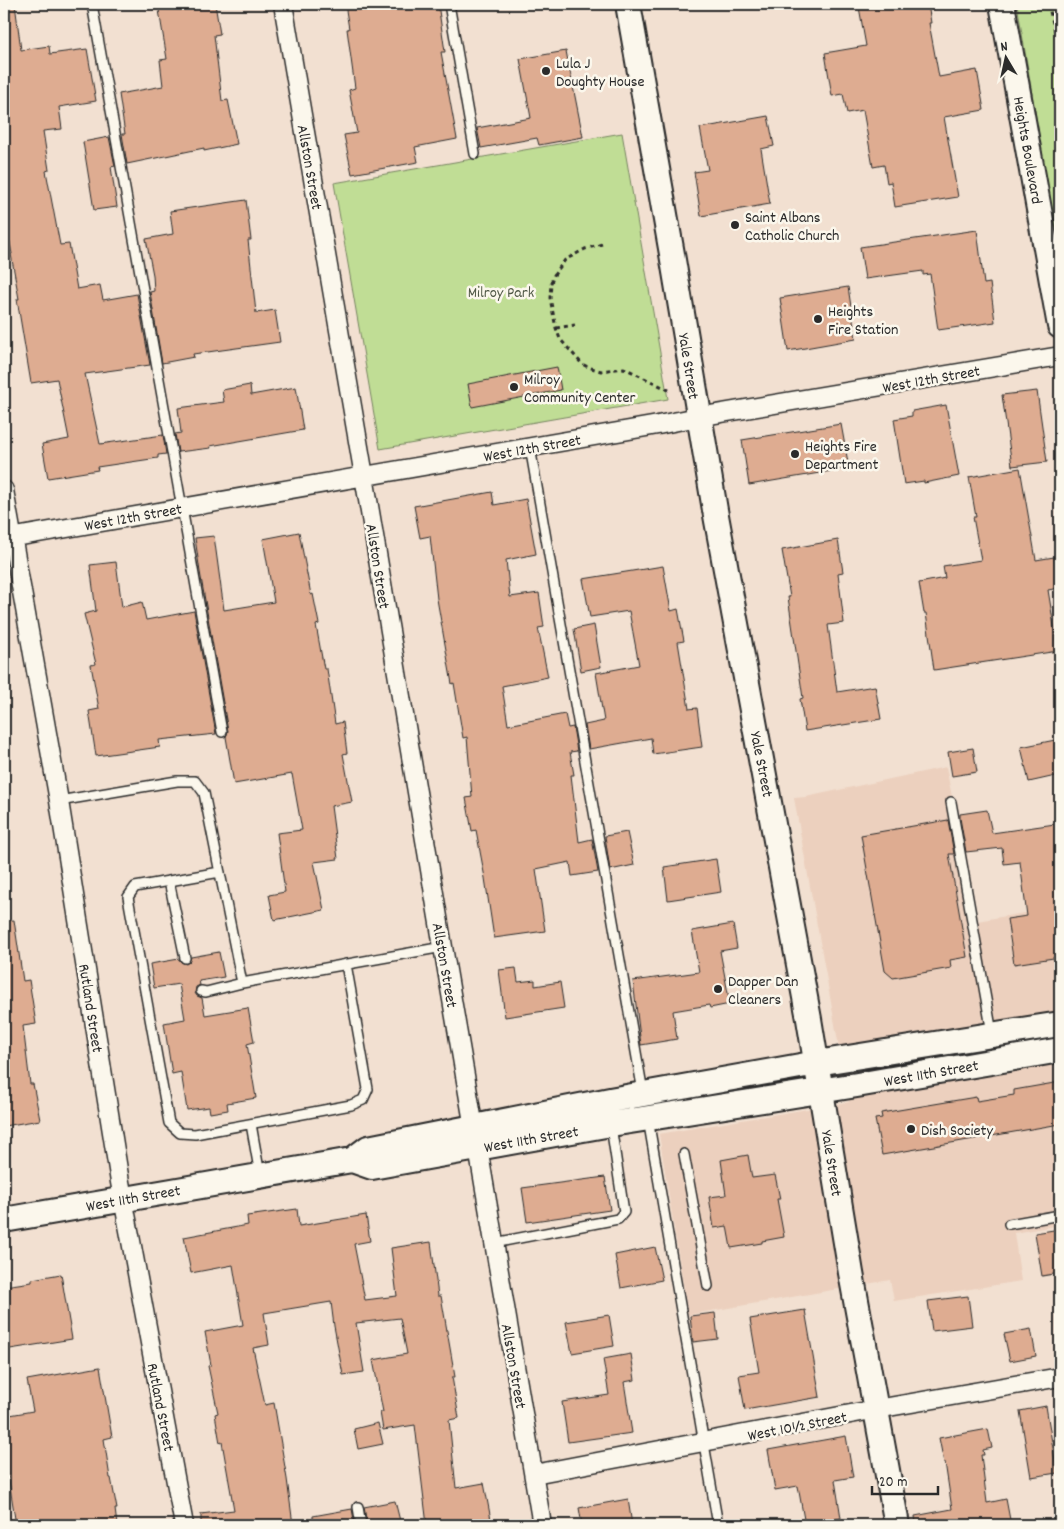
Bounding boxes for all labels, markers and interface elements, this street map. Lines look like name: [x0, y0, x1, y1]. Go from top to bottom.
north arrow: [982, 32, 1032, 82]
text: N: [999, 37, 1009, 58]
place label: Lula J Doughty House: [556, 53, 645, 94]
marker: Lula J Doughty House: [540, 65, 552, 77]
street label: Heights Boulevard: [1006, 95, 1047, 206]
street label: Allston Street: [290, 123, 327, 212]
place label: Saint Albans Catholic Church: [745, 207, 839, 248]
marker: Saint Albans Catholic Church: [729, 219, 741, 231]
park label: Milroy Park: [468, 282, 534, 305]
place label: Heights Fire Station: [828, 301, 899, 342]
marker: Heights Fire Station: [812, 313, 824, 325]
street label: Yale Street: [671, 332, 704, 401]
street label: West 12th Street: [881, 361, 982, 400]
place label: Milroy Community Center: [524, 369, 636, 410]
marker: Milroy Community Center: [508, 381, 520, 393]
street label: West 12th Street: [482, 430, 583, 469]
place label: Heights Fire Department: [805, 436, 878, 477]
marker: Heights Fire Department: [789, 448, 801, 460]
street label: West 12th Street: [83, 499, 184, 538]
street label: Allston Street: [358, 522, 395, 611]
street label: Yale Street: [743, 730, 778, 800]
street label: Allston Street: [425, 921, 462, 1010]
street label: Rutland Street: [71, 962, 108, 1054]
place label: Dapper Dan Cleaners: [728, 971, 798, 1012]
marker: Dapper Dan Cleaners: [712, 983, 724, 995]
street label: West 11th Street: [883, 1055, 980, 1094]
place label: Dish Society: [921, 1120, 993, 1143]
street label: West 11th Street: [483, 1121, 580, 1160]
marker: Dish Society: [905, 1123, 917, 1135]
street label: Yale Street: [814, 1129, 847, 1198]
street label: West 11th Street: [85, 1180, 182, 1219]
street label: Allston Street: [494, 1322, 531, 1411]
street label: Rutland Street: [140, 1361, 179, 1454]
street label: West 10½ Street: [746, 1407, 849, 1448]
scale bar: [872, 1464, 938, 1496]
text: 20 m: [879, 1472, 907, 1494]

